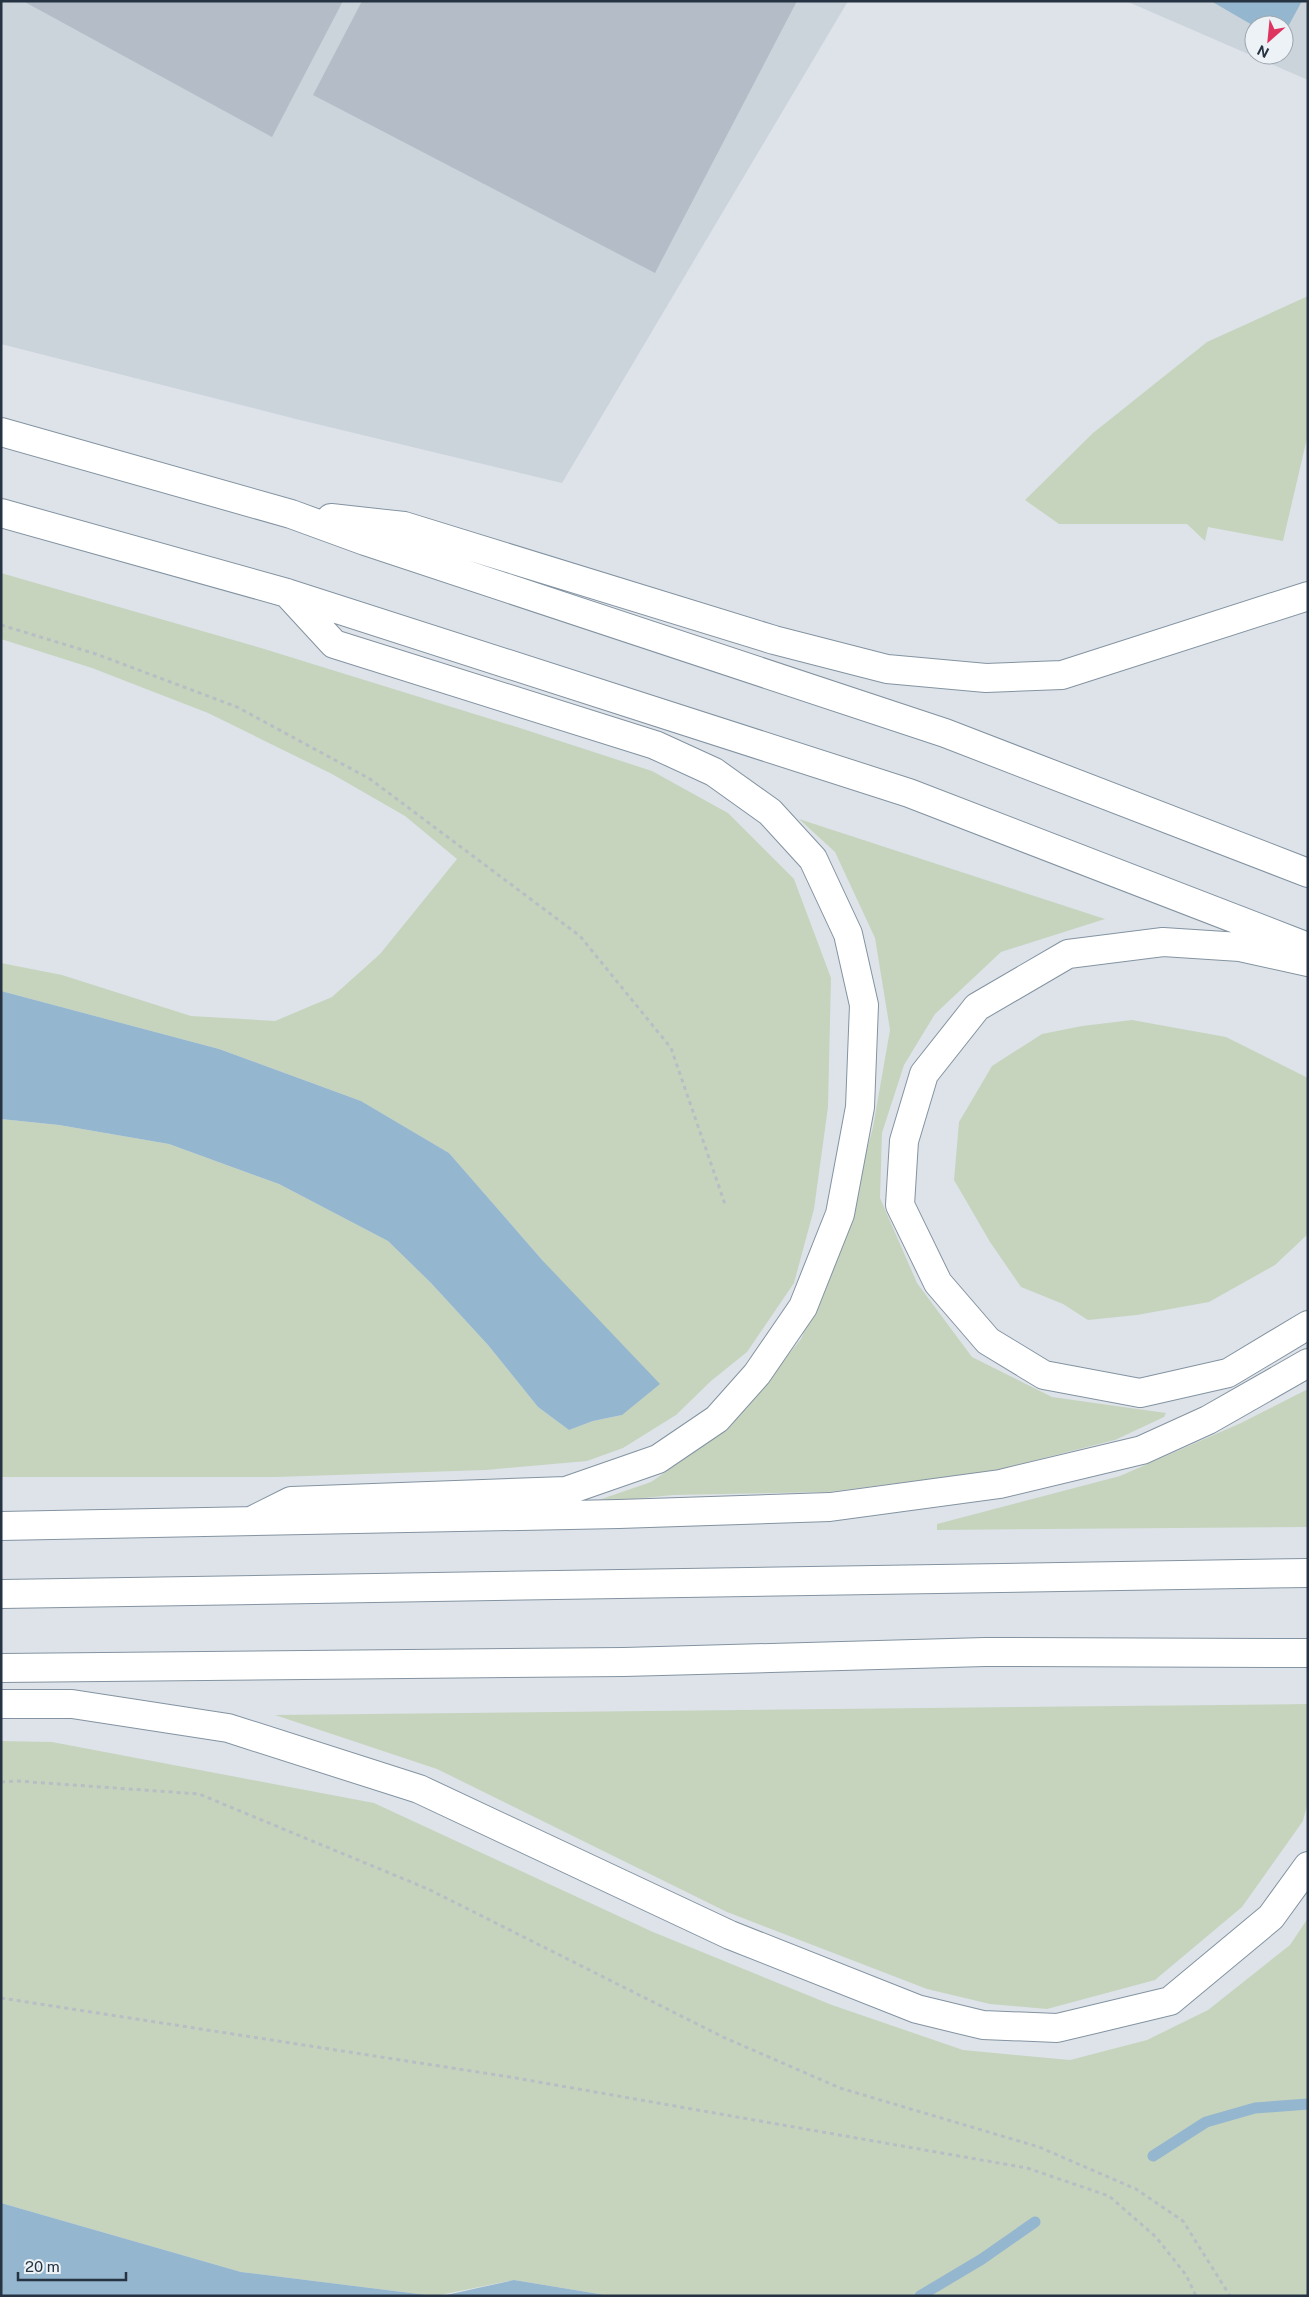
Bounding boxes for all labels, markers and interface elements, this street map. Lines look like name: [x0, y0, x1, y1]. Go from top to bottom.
north arrow: [1244, 15, 1294, 65]
text: N: [1255, 42, 1272, 61]
scale bar: [18, 2250, 125, 2282]
text: 20 m: [25, 2258, 60, 2275]

